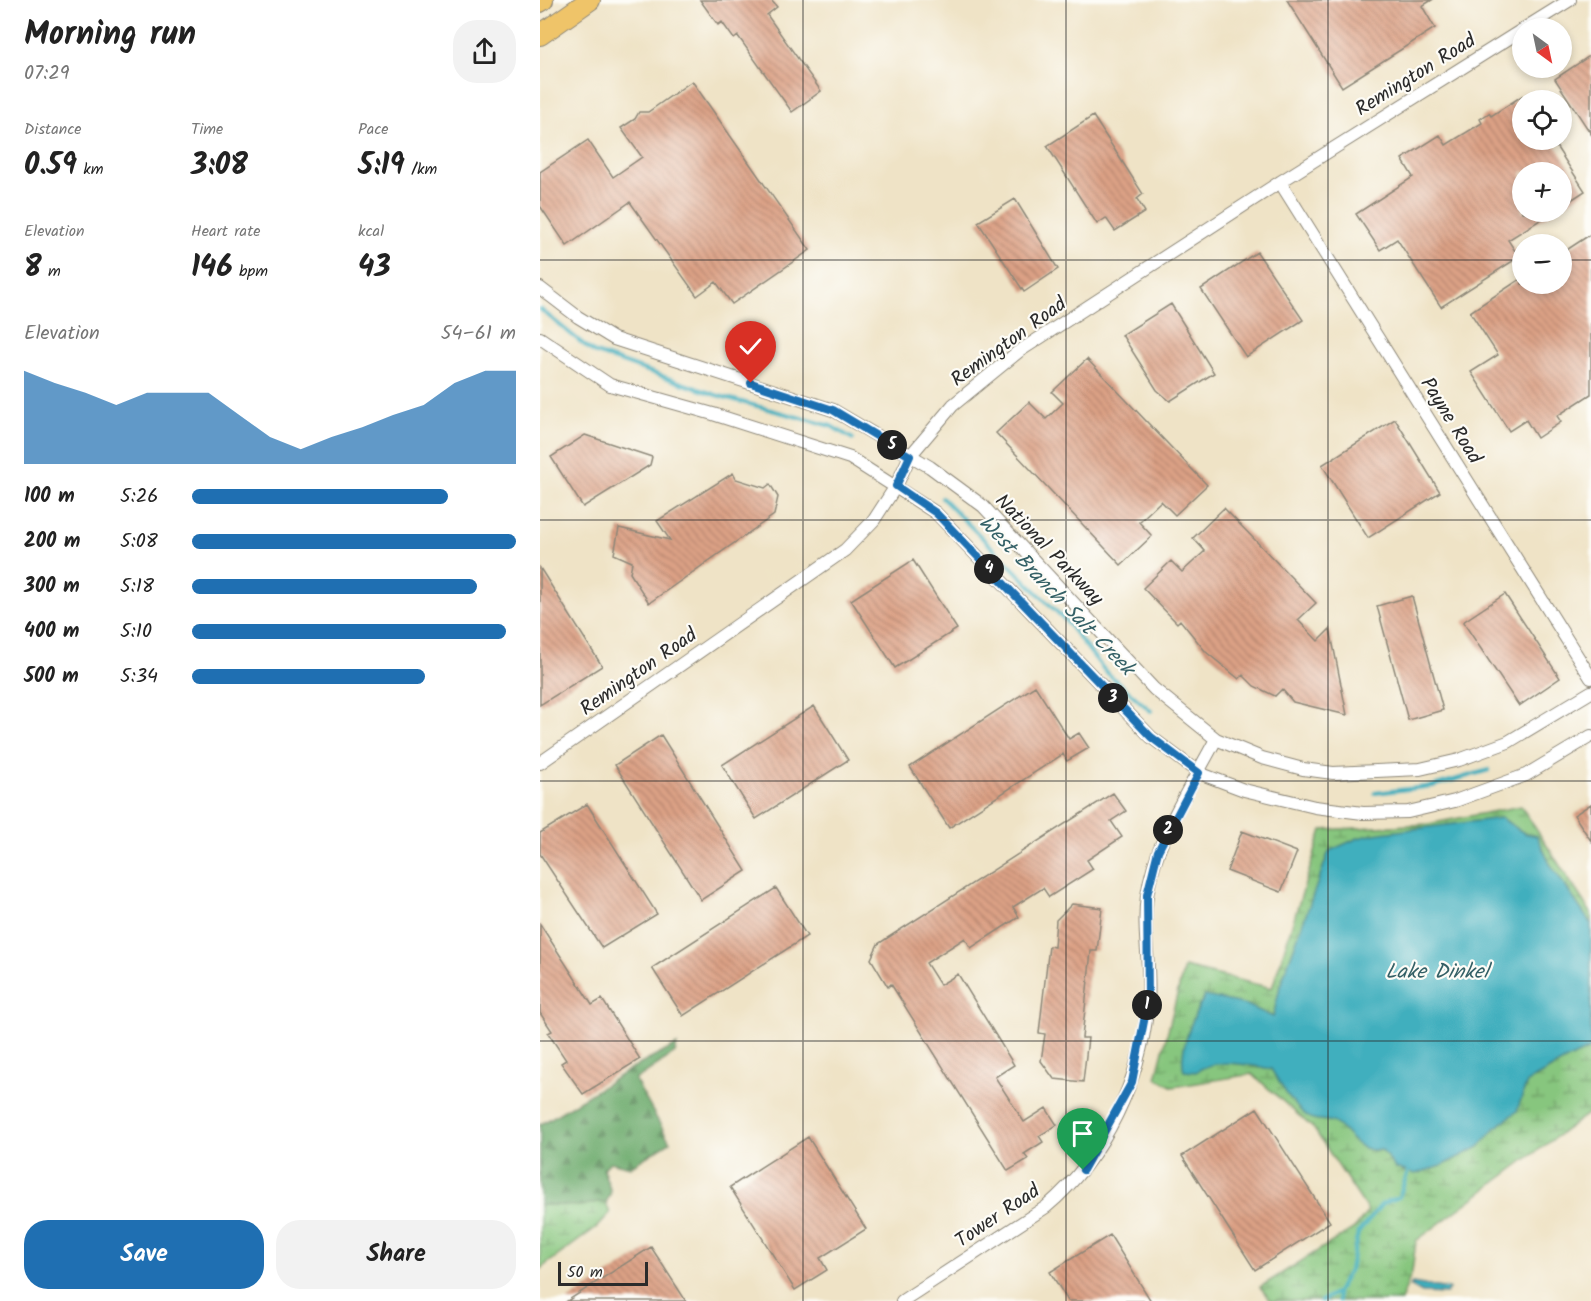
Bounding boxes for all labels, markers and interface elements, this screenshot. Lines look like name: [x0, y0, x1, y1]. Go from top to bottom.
text: Morning run: [24, 9, 196, 62]
north arrow: [1512, 18, 1572, 78]
map controls: [1512, 18, 1572, 294]
button: share: [453, 20, 516, 83]
street label: Remington Road: [1349, 25, 1484, 126]
text: 07:29: [24, 58, 70, 90]
button: locate: [1512, 90, 1572, 150]
text: Distance: [24, 117, 82, 142]
text: Time: [191, 117, 223, 142]
text: Pace: [358, 117, 389, 142]
text: 0.59: [24, 142, 77, 190]
text: 3:08: [191, 142, 248, 190]
text: 5:19: [358, 142, 405, 190]
text: km: [77, 157, 104, 182]
text: /km: [405, 157, 437, 182]
button: +: [1512, 162, 1572, 222]
text: Elevation: [24, 219, 85, 244]
text: Heart rate: [191, 219, 261, 244]
text: kcal: [358, 219, 384, 244]
button: −: [1512, 234, 1572, 294]
text: 8: [24, 244, 42, 292]
text: 146: [191, 244, 233, 292]
text: 43: [358, 244, 391, 292]
text: m: [42, 259, 61, 284]
text: bpm: [233, 259, 268, 284]
street label: Remington Road: [944, 289, 1075, 396]
text: Elevation: [24, 318, 100, 350]
text: 54–61 m: [441, 318, 516, 350]
pin: [725, 321, 776, 383]
icon: check: [734, 330, 767, 363]
street label: Payne Road: [1411, 371, 1490, 472]
pin: 5: [877, 430, 907, 460]
text: 5: [888, 432, 896, 457]
text: 100 m: [24, 481, 75, 513]
text: 5:26: [120, 481, 158, 513]
street label: National Parkway: [986, 487, 1111, 614]
water label: West Branch Salt Creek: [970, 508, 1144, 686]
text: 200 m: [24, 526, 80, 558]
text: 5:08: [120, 526, 158, 558]
pin: 4: [974, 554, 1004, 584]
text: 4: [985, 556, 993, 581]
text: 300 m: [24, 571, 80, 603]
text: 5:18: [120, 571, 154, 603]
text: 400 m: [24, 616, 80, 648]
text: 5:10: [120, 616, 152, 648]
street label: Remington Road: [574, 620, 705, 725]
text: 500 m: [24, 661, 79, 693]
text: 5:34: [120, 661, 158, 693]
pin: 3: [1098, 683, 1128, 713]
text: 3: [1109, 685, 1117, 710]
pin: 2: [1153, 815, 1183, 845]
text: 2: [1163, 817, 1173, 842]
water label: Lake Dinkel: [1385, 956, 1492, 989]
pin: 1: [1132, 990, 1162, 1020]
text: 1: [1145, 992, 1149, 1017]
pin: [1057, 1108, 1108, 1170]
icon: arrive: [1066, 1117, 1099, 1150]
street label: Tower Road: [949, 1176, 1048, 1257]
button: Save: [24, 1220, 264, 1289]
button: Share: [276, 1220, 516, 1289]
scale bar: [558, 1259, 648, 1286]
text: 50 m: [567, 1260, 603, 1285]

